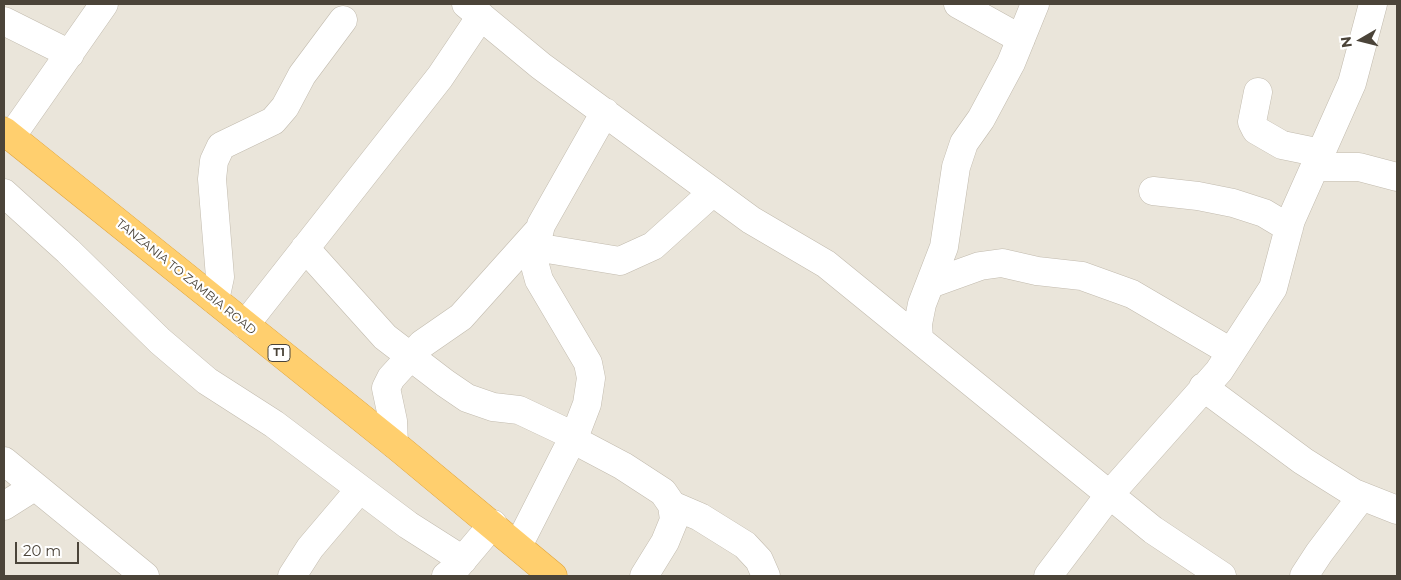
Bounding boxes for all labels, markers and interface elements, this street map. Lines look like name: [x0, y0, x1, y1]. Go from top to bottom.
north arrow: [1336, 15, 1386, 65]
text: N: [1336, 35, 1356, 49]
street label: TANZANIA TO ZAMBIA ROAD: [113, 216, 259, 338]
road number: T1: [268, 344, 290, 362]
scale bar: [18, 532, 81, 564]
text: 20 m: [23, 541, 61, 560]

